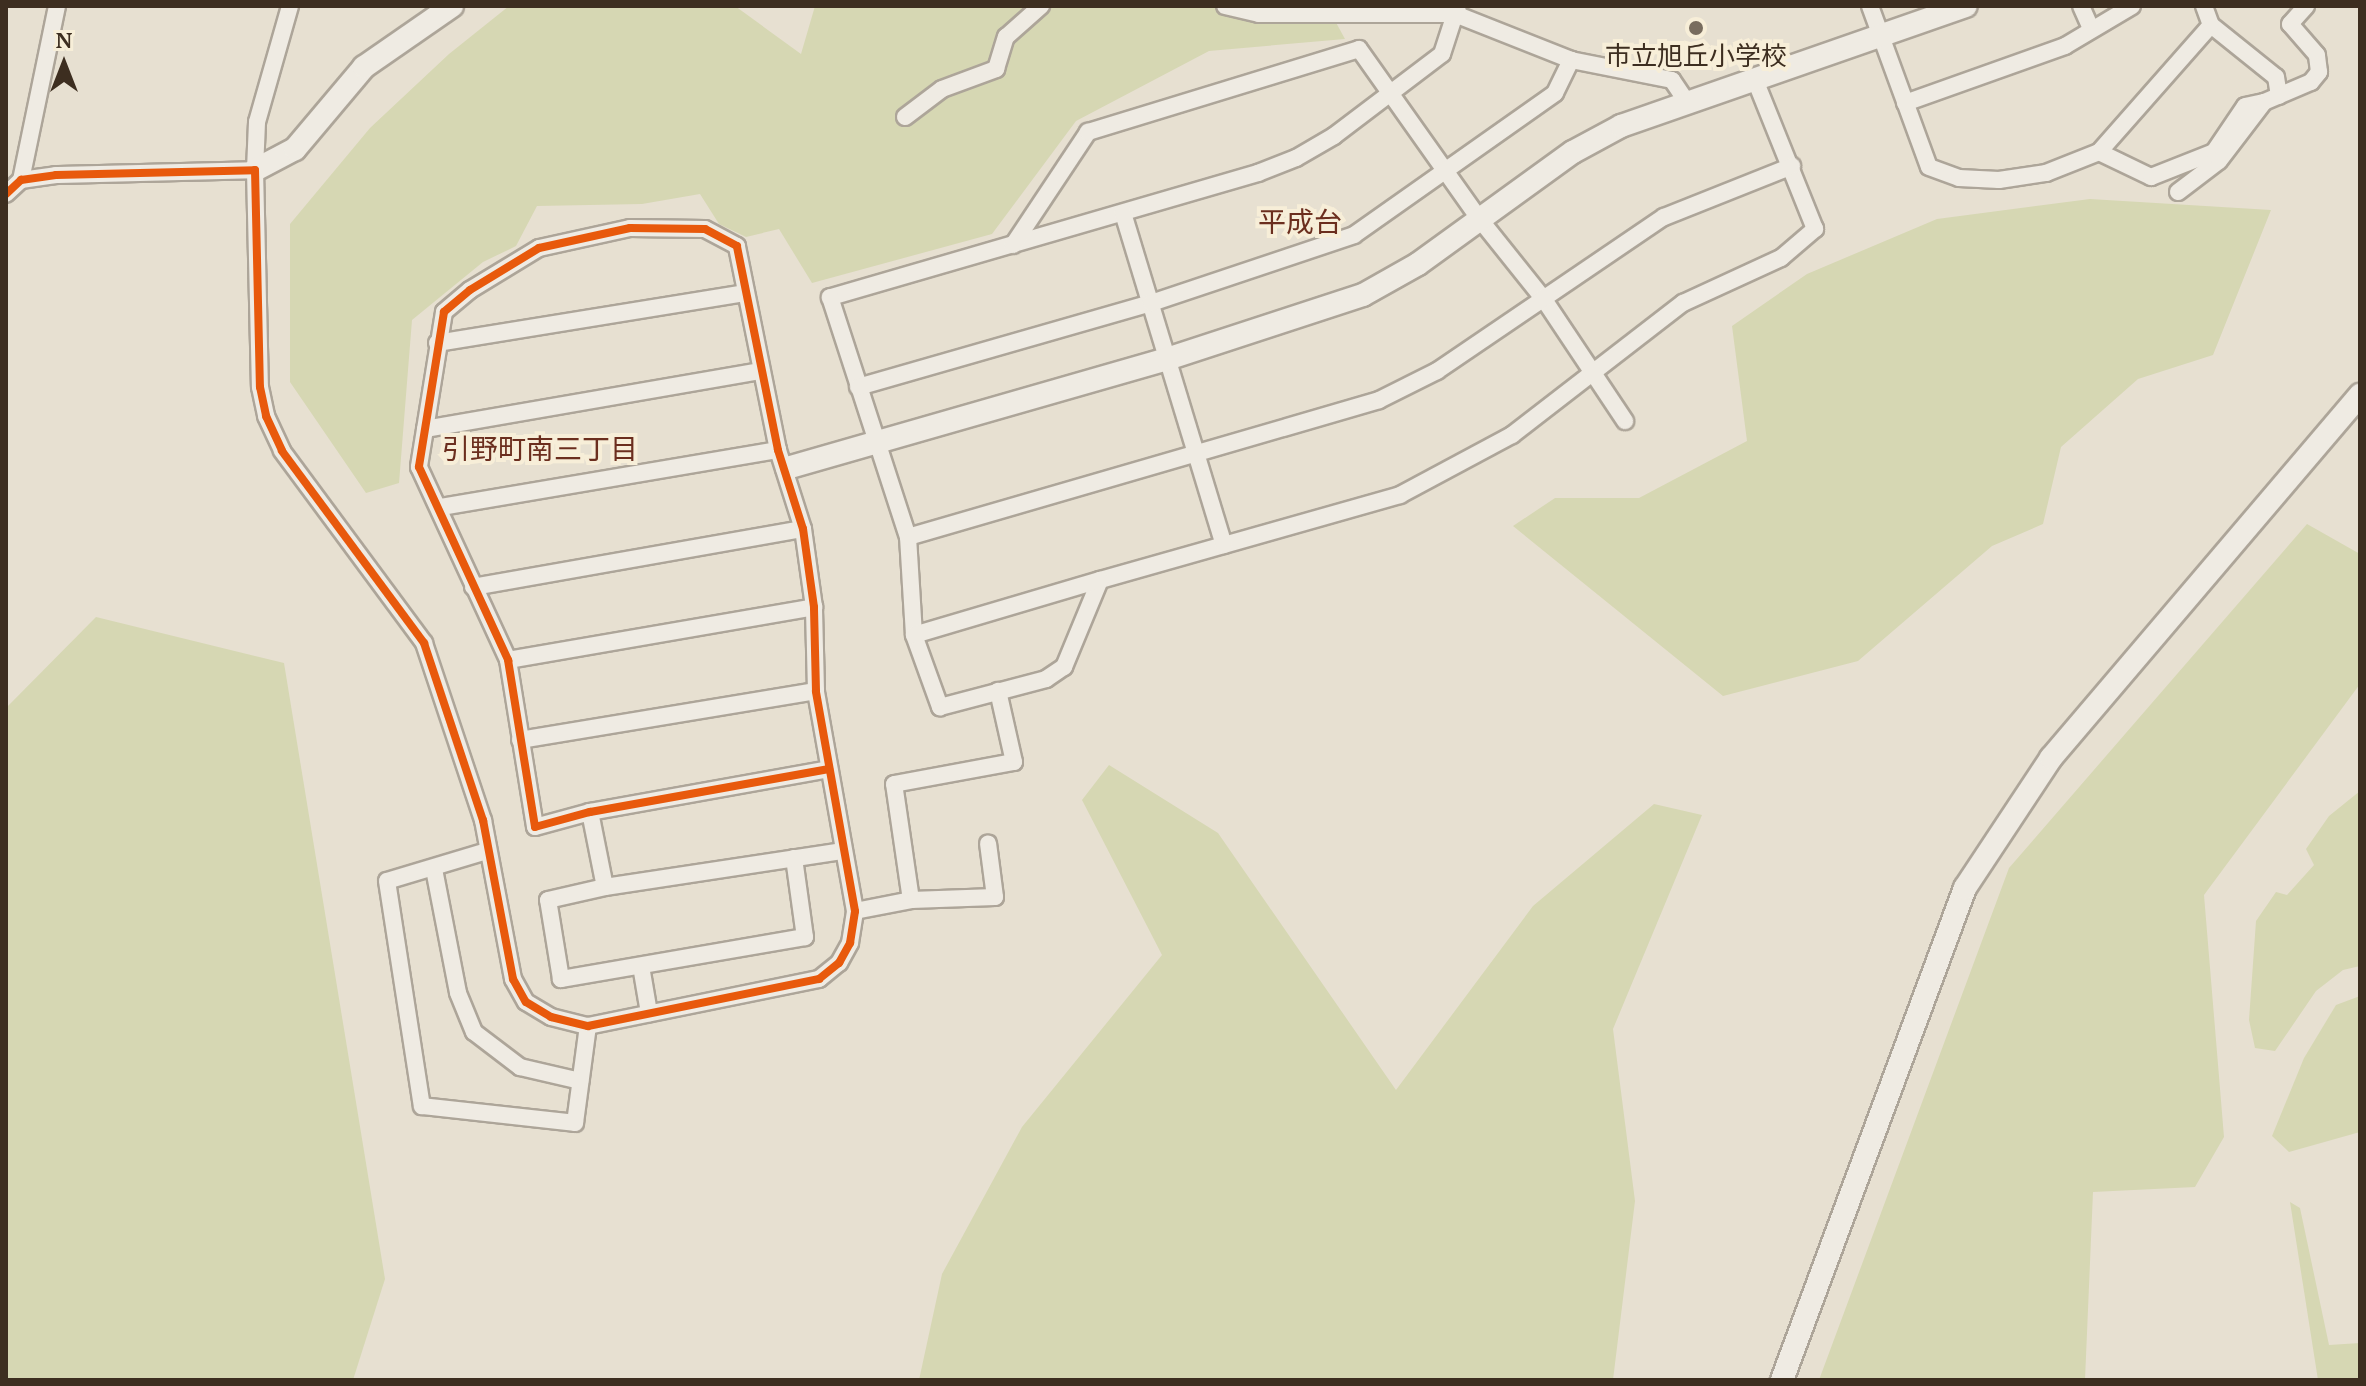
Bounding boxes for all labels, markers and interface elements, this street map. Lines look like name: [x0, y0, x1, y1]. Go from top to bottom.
marker: 市立旭丘小学校: [1687, 19, 1705, 37]
north arrow: [24, 24, 104, 104]
text: N: [56, 25, 72, 54]
place label: 市立旭丘小学校: [1605, 40, 1787, 72]
district label: 平成台: [1258, 205, 1342, 239]
district label: 引野町南三丁目: [442, 432, 638, 466]

